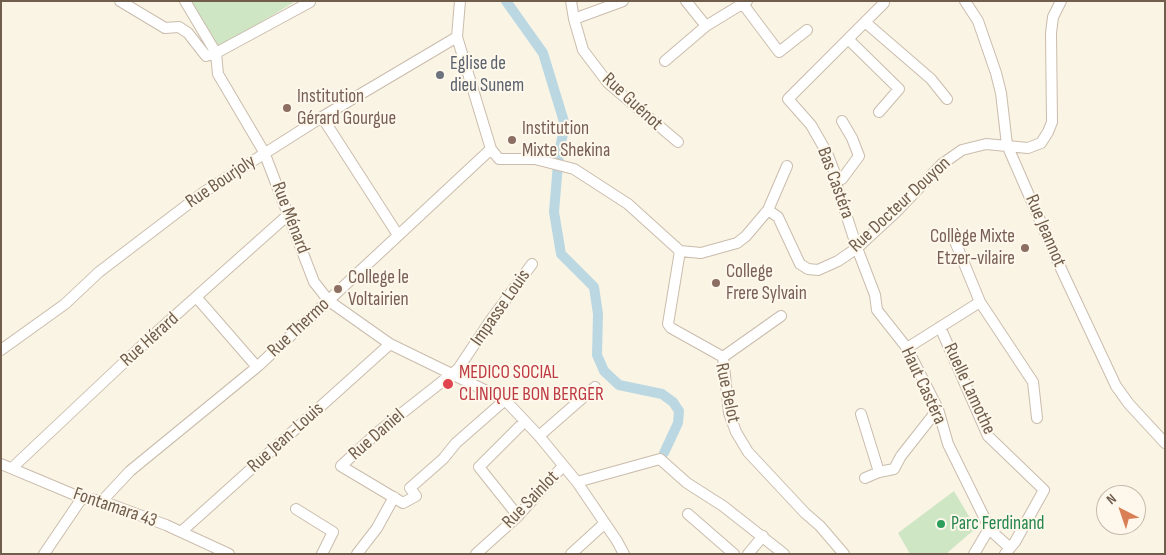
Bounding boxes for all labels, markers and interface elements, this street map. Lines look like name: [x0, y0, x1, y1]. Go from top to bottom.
place label: Eglise de dieu Sunem: [450, 53, 524, 97]
street label: Rue Guénot: [597, 68, 667, 136]
marker: Eglise de dieu Sunem: [434, 69, 446, 81]
place label: Institution Gérard Gourgue: [297, 86, 396, 130]
marker: Institution Gérard Gourgue: [281, 102, 293, 114]
place label: Institution Mixte Shekina: [522, 118, 610, 162]
marker: Institution Mixte Shekina: [506, 134, 518, 146]
street label: Bas Castéra: [812, 144, 858, 222]
street label: Rue Bourjoly: [182, 150, 260, 214]
street label: Rue Docteur Douyon: [845, 152, 955, 258]
street label: Rue Ménard: [266, 179, 314, 257]
street label: Rue Jeannot: [1020, 191, 1070, 271]
place label: Collège Mixte Etzer-vilaire: [930, 226, 1015, 270]
marker: Collège Mixte Etzer-vilaire: [1019, 242, 1031, 254]
place label: College Frere Sylvain: [726, 261, 807, 305]
street label: Impasse Louis: [466, 265, 536, 351]
place label: College le Voltairien: [348, 267, 409, 311]
marker: College Frere Sylvain: [710, 277, 722, 289]
marker: College le Voltairien: [332, 283, 344, 295]
street label: Rue Thermo: [263, 294, 335, 362]
street label: Rue Hérard: [116, 308, 184, 372]
street label: Ruelle Lamothe: [938, 340, 1000, 438]
street label: Haut Castéra: [895, 344, 951, 428]
street label: Rue Belot: [710, 361, 744, 425]
place label: MEDICO SOCIAL CLINIQUE BON BERGER: [459, 362, 604, 406]
marker: MEDICO SOCIAL CLINIQUE BON BERGER: [441, 377, 455, 391]
street label: Rue Jean-Louis: [243, 398, 329, 478]
street label: Rue Daniel: [344, 405, 410, 465]
street label: Rue Sainlot: [498, 466, 564, 534]
street label: Fontamara 43: [70, 483, 160, 533]
north arrow: [1096, 485, 1146, 535]
text: N: [1103, 490, 1120, 508]
place label: Parc Ferdinand: [951, 513, 1045, 535]
marker: Parc Ferdinand: [935, 518, 947, 530]

